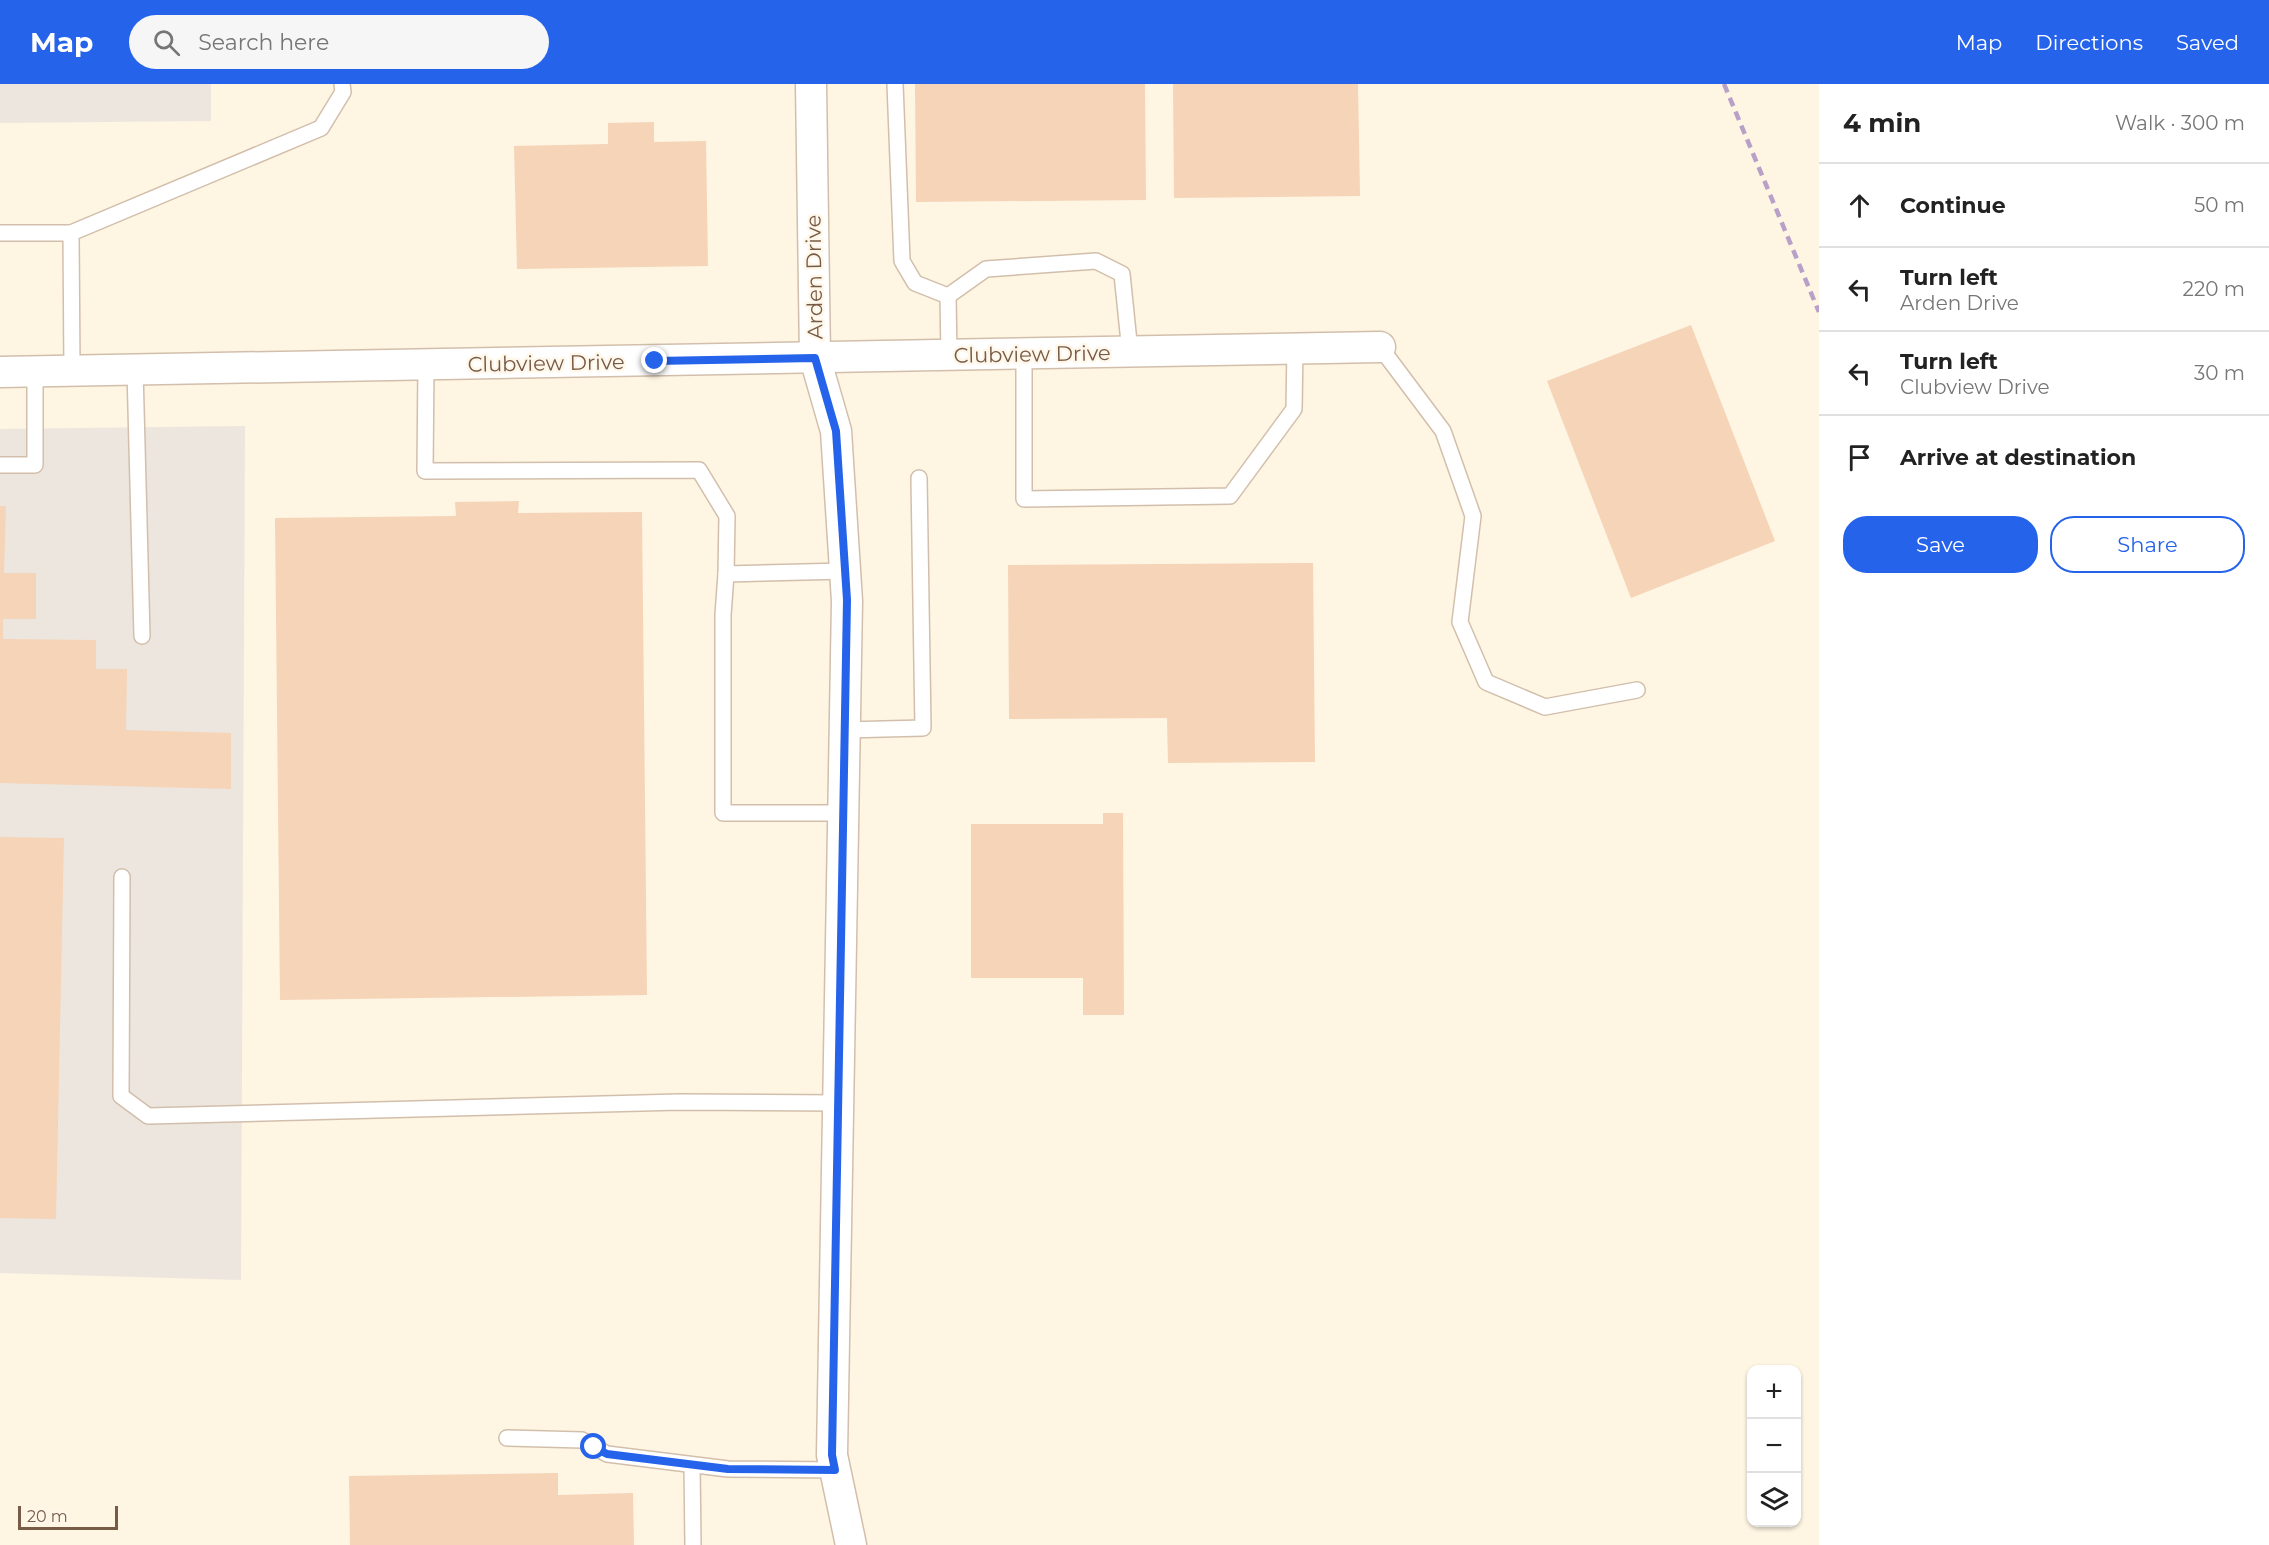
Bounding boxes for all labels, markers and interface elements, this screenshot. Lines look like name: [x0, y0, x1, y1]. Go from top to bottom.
search box: [129, 15, 549, 69]
text: Map: [30, 25, 93, 59]
icon: search: [150, 26, 183, 59]
text: Search here: [198, 29, 329, 56]
text: Map: [1956, 30, 2002, 55]
text: Directions: [2035, 30, 2143, 55]
text: Saved: [2176, 30, 2239, 55]
text: 4 min: [1843, 107, 1921, 139]
text: Walk · 300 m: [2115, 111, 2245, 135]
icon: ahead: [1843, 189, 1876, 222]
text: Continue: [1900, 192, 2006, 219]
text: 50 m: [2194, 193, 2245, 217]
street label: Arden Drive: [800, 214, 828, 340]
text: Turn left: [1900, 264, 1998, 291]
icon: left: [1843, 273, 1876, 306]
text: 220 m: [2183, 277, 2245, 301]
text: Arden Drive: [1900, 291, 2019, 315]
street label: Clubview Drive: [953, 340, 1111, 368]
route end: [641, 347, 667, 373]
text: Turn left: [1900, 348, 1998, 375]
street label: Clubview Drive: [467, 349, 625, 377]
icon: left: [1843, 357, 1876, 390]
text: 30 m: [2194, 361, 2245, 385]
text: Clubview Drive: [1900, 375, 2050, 399]
icon: arrive: [1843, 441, 1876, 474]
text: Arrive at destination: [1900, 444, 2136, 471]
button: Save: [1843, 516, 2038, 573]
button: Share: [2050, 516, 2245, 573]
map controls: [1747, 1365, 1801, 1527]
button: +: [1747, 1365, 1801, 1419]
button: −: [1747, 1419, 1801, 1473]
route start: [580, 1433, 606, 1459]
button: layers: [1747, 1473, 1801, 1527]
scale bar: [18, 1503, 118, 1530]
text: 20 m: [27, 1507, 68, 1526]

